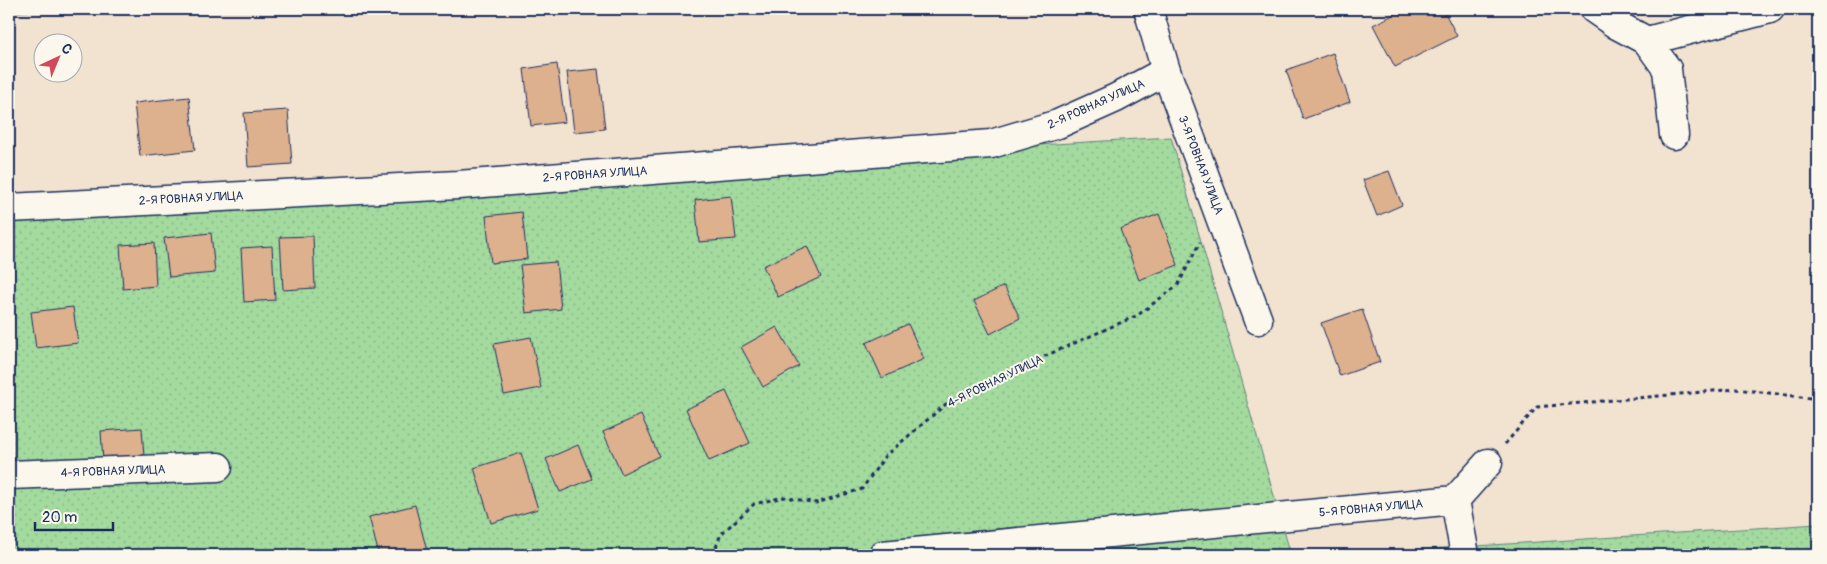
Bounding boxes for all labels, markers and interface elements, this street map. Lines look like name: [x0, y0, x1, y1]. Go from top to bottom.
north arrow: [32, 32, 82, 82]
text: С: [58, 40, 76, 58]
street label: 2-Я РОВНАЯ УЛИЦА: [1045, 76, 1147, 133]
street label: 3-Я РОВНАЯ УЛИЦА: [1175, 114, 1226, 217]
street label: 2-Я РОВНАЯ УЛИЦА: [542, 163, 648, 186]
street label: 2-Я РОВНАЯ УЛИЦА: [138, 188, 244, 209]
street label: 4-Я РОВНАЯ УЛИЦА: [945, 352, 1046, 411]
street label: 4-Я РОВНАЯ УЛИЦА: [60, 462, 166, 481]
street label: 5-Я РОВНАЯ УЛИЦА: [1318, 496, 1424, 521]
scale bar: [35, 499, 112, 531]
text: 20 m: [42, 508, 77, 527]

